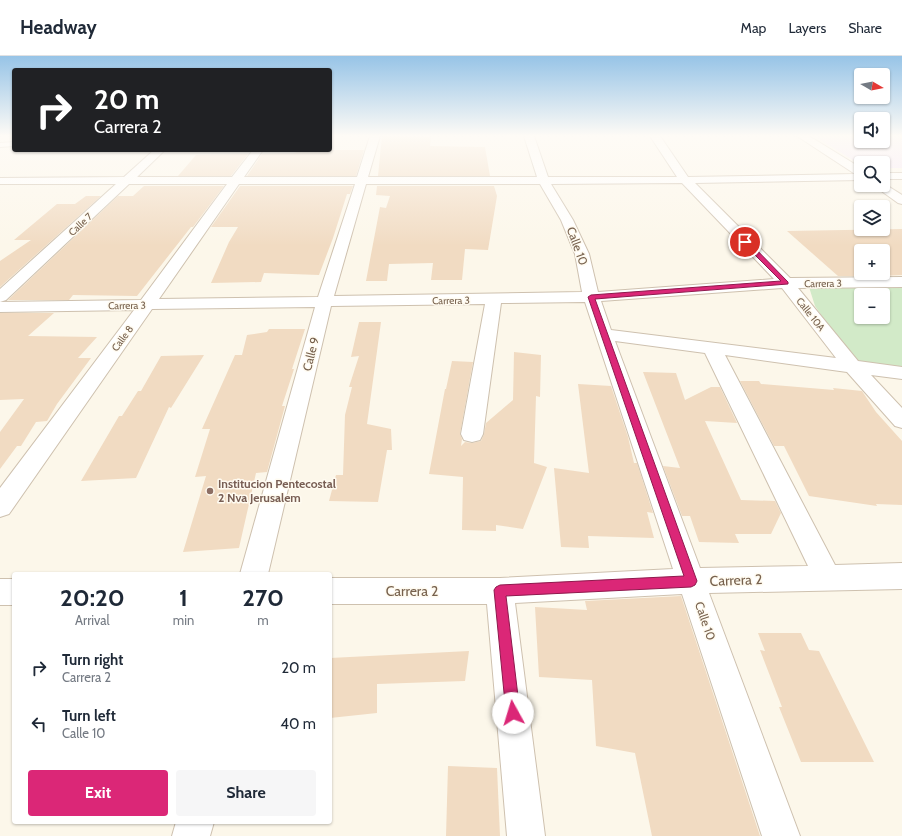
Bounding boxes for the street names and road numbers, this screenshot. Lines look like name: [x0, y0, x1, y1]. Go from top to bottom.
street label: Calle 7: [66, 210, 95, 239]
street label: Calle 10: [564, 225, 591, 267]
street label: Carrera 3: [804, 277, 842, 290]
street label: Carrera 3: [432, 294, 470, 307]
street label: Calle 10A: [793, 295, 828, 334]
street label: Carrera 3: [108, 299, 146, 312]
street label: Calle 8: [109, 323, 136, 354]
street label: Calle 9: [299, 335, 322, 372]
street label: Carrera 2: [709, 570, 763, 590]
street label: Carrera 2: [386, 582, 438, 600]
street label: Calle 10: [692, 600, 719, 642]

